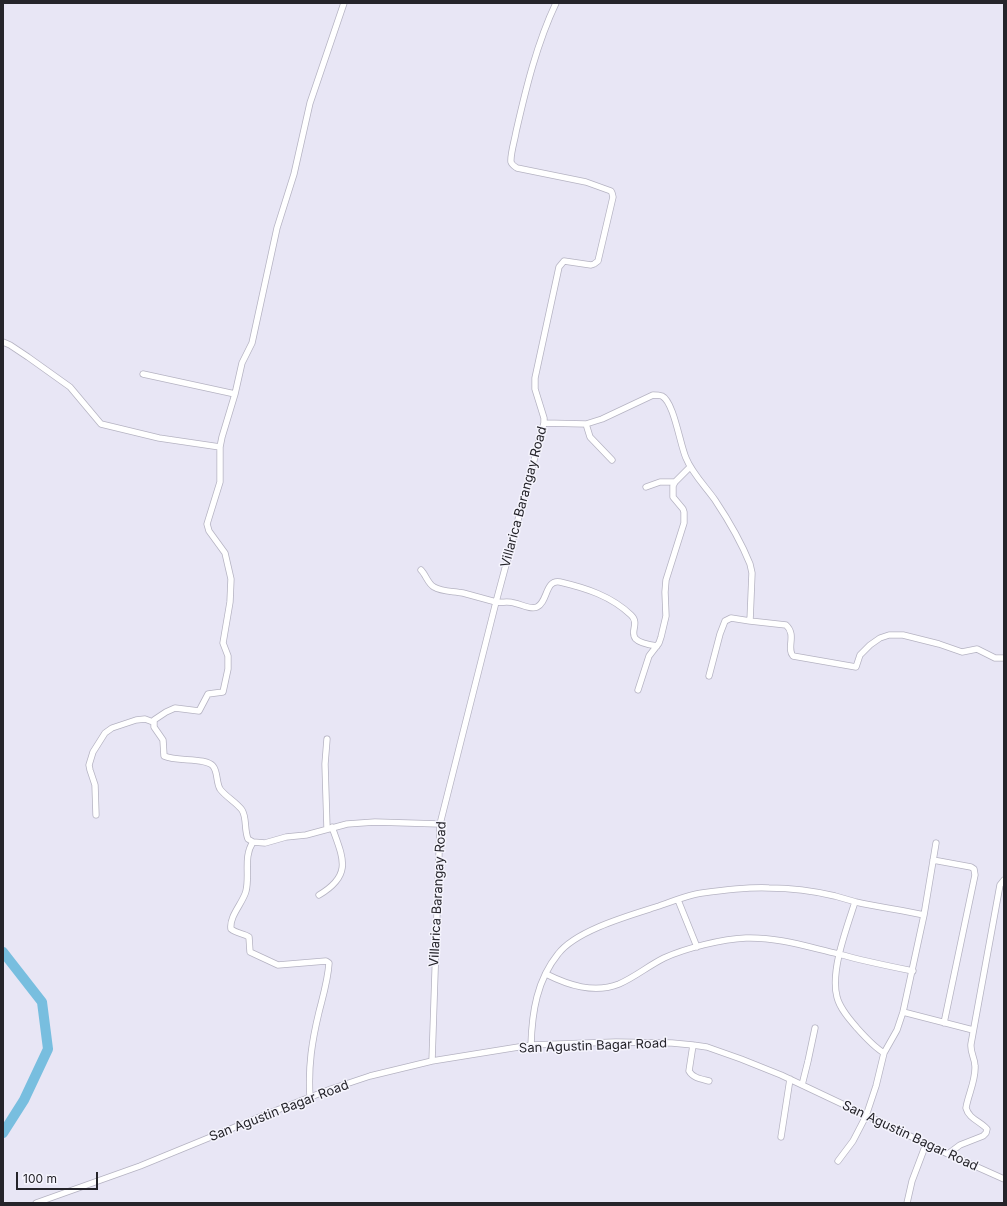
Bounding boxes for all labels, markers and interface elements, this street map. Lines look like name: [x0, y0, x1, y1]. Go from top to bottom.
street label: Villarica Barangay Road: [498, 425, 550, 569]
street label: Villarica Barangay Road: [426, 821, 450, 967]
street label: San Agustin Bagar Road: [519, 1036, 667, 1056]
street label: San Agustin Bagar Road: [207, 1077, 351, 1145]
street label: San Agustin Bagar Road: [840, 1098, 980, 1174]
scale bar: [18, 1164, 100, 1190]
text: 100 m: [23, 1171, 57, 1186]

